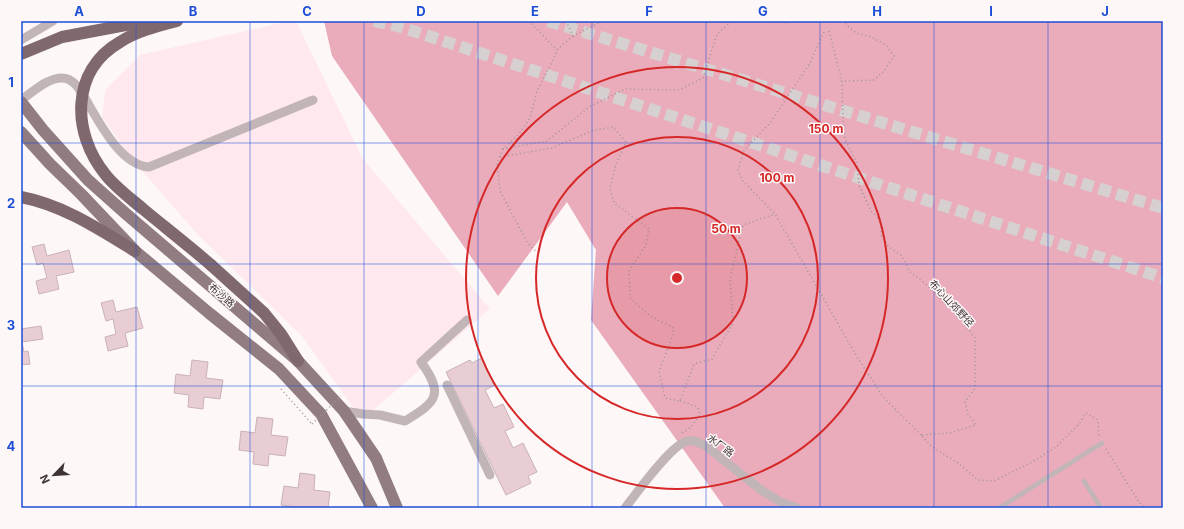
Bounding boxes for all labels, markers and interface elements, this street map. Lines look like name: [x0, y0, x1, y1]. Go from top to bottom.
text: A: [74, 3, 84, 19]
text: B: [189, 3, 198, 19]
text: C: [302, 3, 312, 19]
text: D: [416, 3, 426, 19]
text: E: [531, 3, 539, 19]
text: F: [645, 3, 653, 19]
text: G: [758, 3, 768, 19]
text: H: [872, 3, 882, 19]
text: I: [989, 3, 993, 19]
text: J: [1101, 3, 1109, 19]
text: 1: [8, 74, 14, 90]
text: 150 m: [809, 121, 843, 136]
text: 100 m: [759, 170, 795, 185]
text: 2: [7, 195, 15, 211]
text: 50 m: [711, 221, 741, 236]
centre of rings: [670, 271, 684, 285]
street label: 布心山郊野径: [927, 277, 977, 329]
street label: 布沙路: [207, 281, 237, 309]
text: 3: [7, 317, 15, 333]
street label: 水厂路: [705, 431, 737, 459]
text: 4: [7, 438, 16, 454]
north arrow: [34, 455, 74, 495]
text: N: [37, 472, 53, 486]

